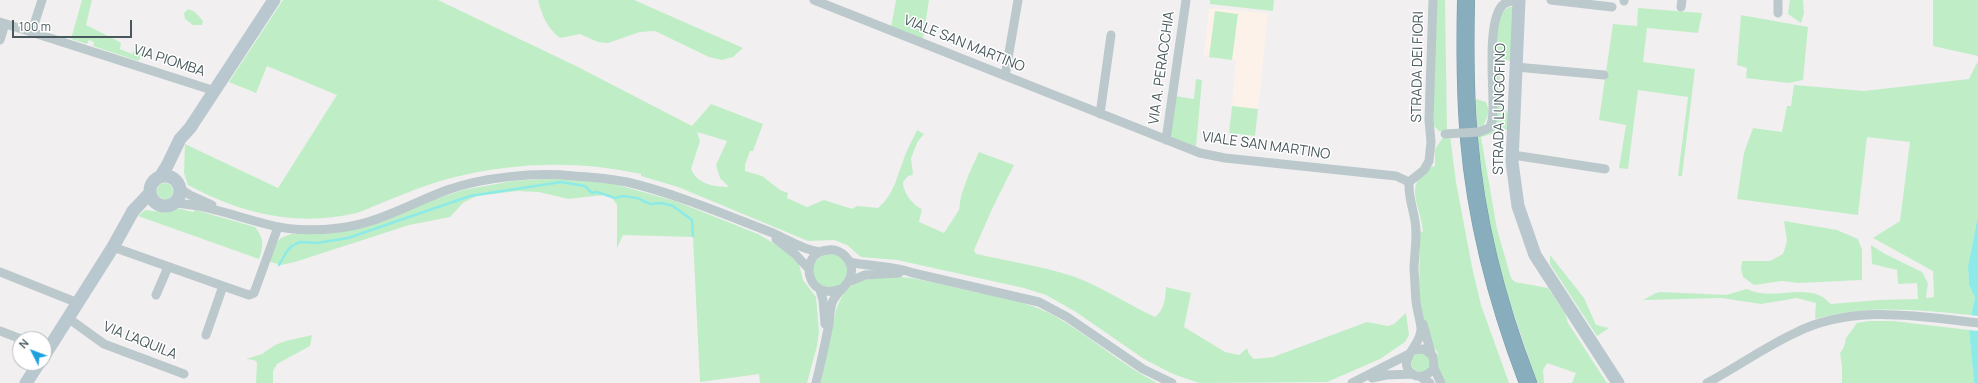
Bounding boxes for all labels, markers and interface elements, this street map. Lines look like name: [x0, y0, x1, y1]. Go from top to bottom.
street label: VIA A. PERACCHIA: [1146, 10, 1178, 126]
street label: STRADA DEI FIORI: [1409, 11, 1427, 123]
scale bar: [14, 12, 134, 38]
street label: VIALE SAN MARTINO: [901, 12, 1027, 76]
text: 100 m: [19, 18, 51, 35]
street label: VIA PIOMBA: [131, 42, 207, 80]
street label: STRADA LUNGOFINO: [1490, 43, 1510, 175]
street label: VIALE SAN MARTINO: [1201, 129, 1331, 163]
street label: VIA L'AQUILA: [101, 319, 179, 363]
north arrow: [12, 331, 52, 371]
text: N: [15, 335, 32, 351]

